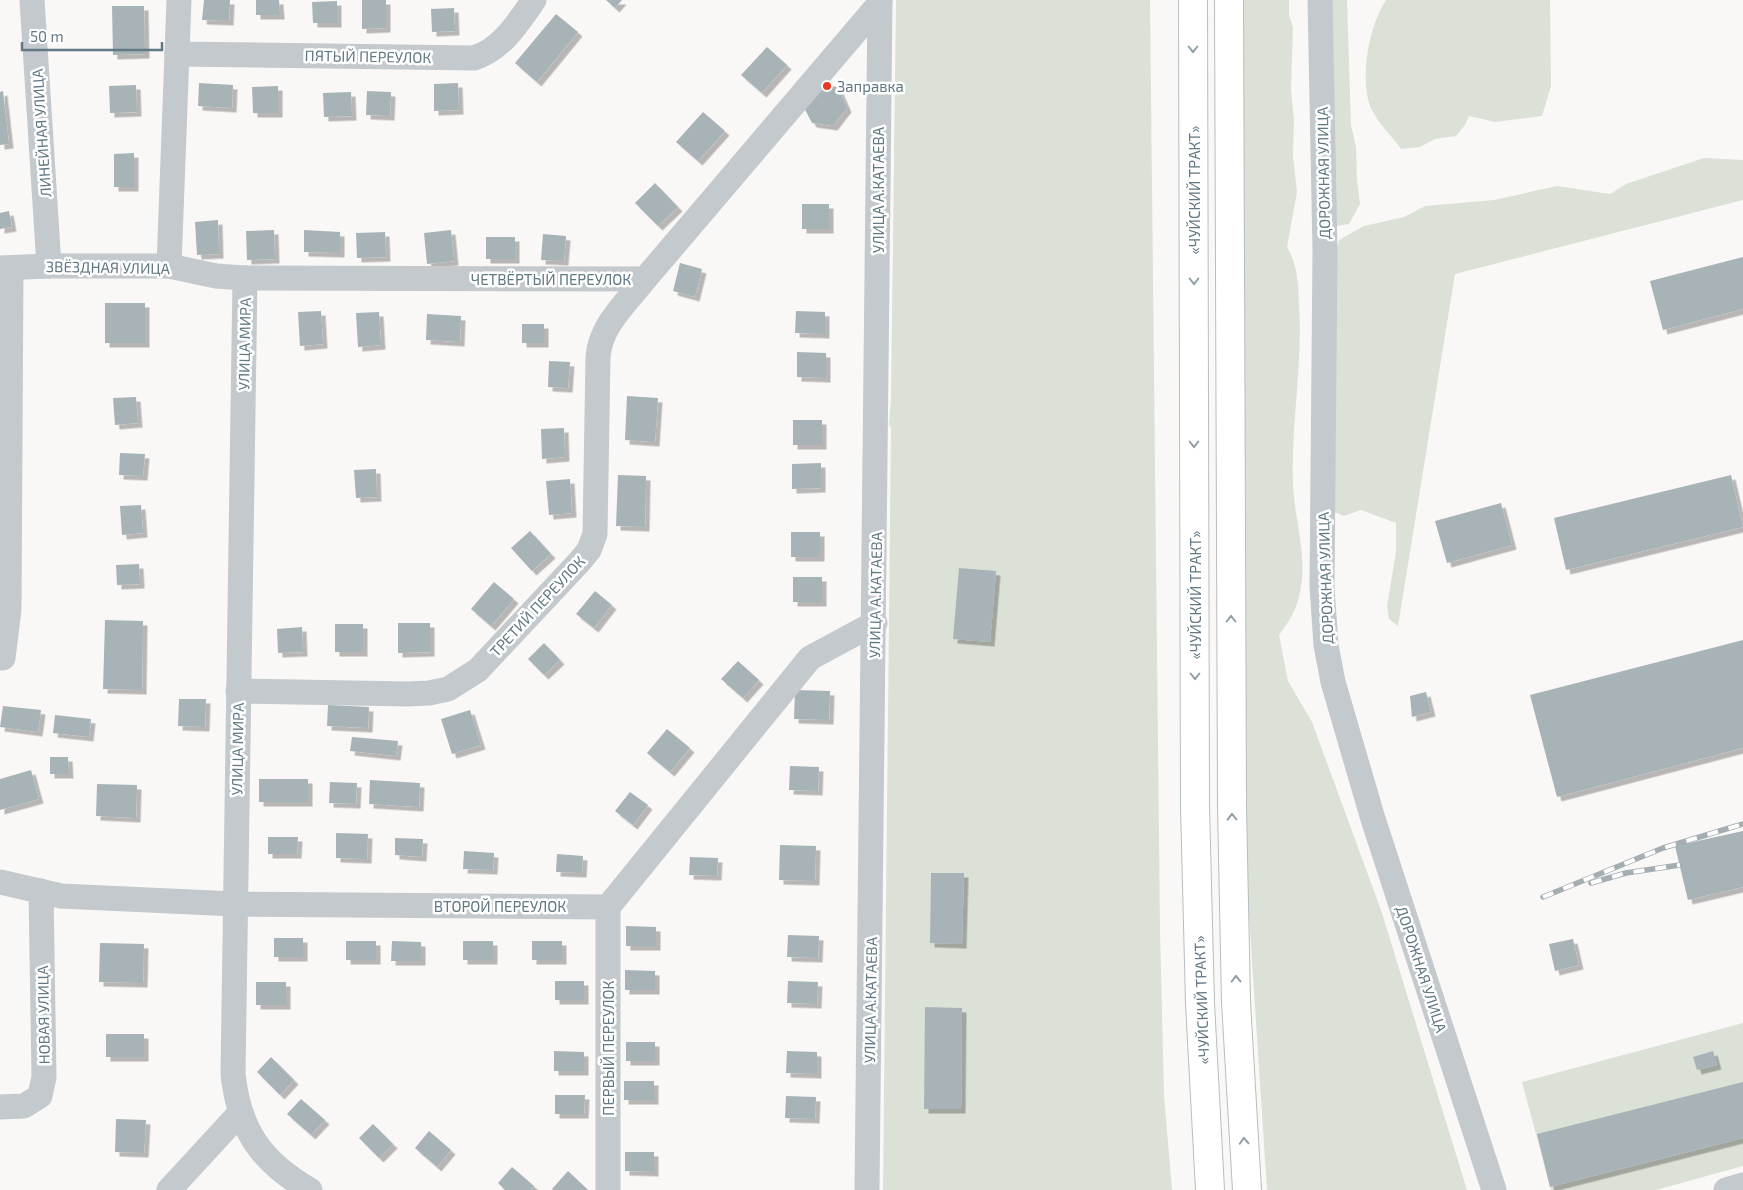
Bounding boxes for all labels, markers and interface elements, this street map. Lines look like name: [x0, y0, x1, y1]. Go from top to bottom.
scale bar: [22, 20, 162, 52]
text: 50 m: [30, 27, 64, 45]
one-way arrow: [1188, 45, 1198, 53]
street label: ПЯТЫЙ ПЕРЕУЛОК: [305, 46, 431, 66]
street label: ЛИНЕЙНАЯ УЛИЦА: [27, 68, 54, 198]
place label: Заправка: [837, 77, 904, 95]
marker: Заправка: [821, 80, 833, 92]
street label: ДОРОЖНАЯ УЛИЦА: [1313, 106, 1333, 239]
street label: УЛИЦА А.КАТАЕВА: [869, 126, 887, 253]
street label: «ЧУЙСКИЙ ТРАКТ»: [1185, 126, 1203, 254]
street label: ЗВЁЗДНАЯ УЛИЦА: [46, 257, 171, 277]
street label: ЧЕТВЁРТЫЙ ПЕРЕУЛОК: [471, 270, 631, 288]
one-way arrow: [1189, 278, 1199, 285]
street label: УЛИЦА МИРА: [234, 297, 254, 390]
one-way arrow: [1189, 440, 1199, 448]
street label: ДОРОЖНАЯ УЛИЦА: [1314, 511, 1336, 644]
street label: УЛИЦА А.КАТАЕВА: [865, 531, 885, 658]
street label: «ЧУЙСКИЙ ТРАКТ»: [1186, 531, 1204, 659]
street label: ТРЕТИЙ ПЕРЕУЛОК: [486, 552, 588, 660]
one-way arrow: [1226, 615, 1236, 622]
one-way arrow: [1190, 672, 1200, 680]
street label: УЛИЦА МИРА: [227, 702, 247, 795]
one-way arrow: [1227, 812, 1237, 820]
street label: ВТОРОЙ ПЕРЕУЛОК: [434, 897, 566, 915]
street label: ДОРОЖНАЯ УЛИЦА: [1393, 903, 1451, 1035]
street label: «ЧУЙСКИЙ ТРАКТ»: [1190, 935, 1212, 1065]
street label: УЛИЦА А.КАТАЕВА: [860, 936, 880, 1063]
street label: НОВАЯ УЛИЦА: [33, 965, 53, 1065]
one-way arrow: [1230, 975, 1241, 983]
street label: ПЕРВЫЙ ПЕРЕУЛОК: [599, 980, 617, 1116]
one-way arrow: [1239, 1137, 1250, 1145]

